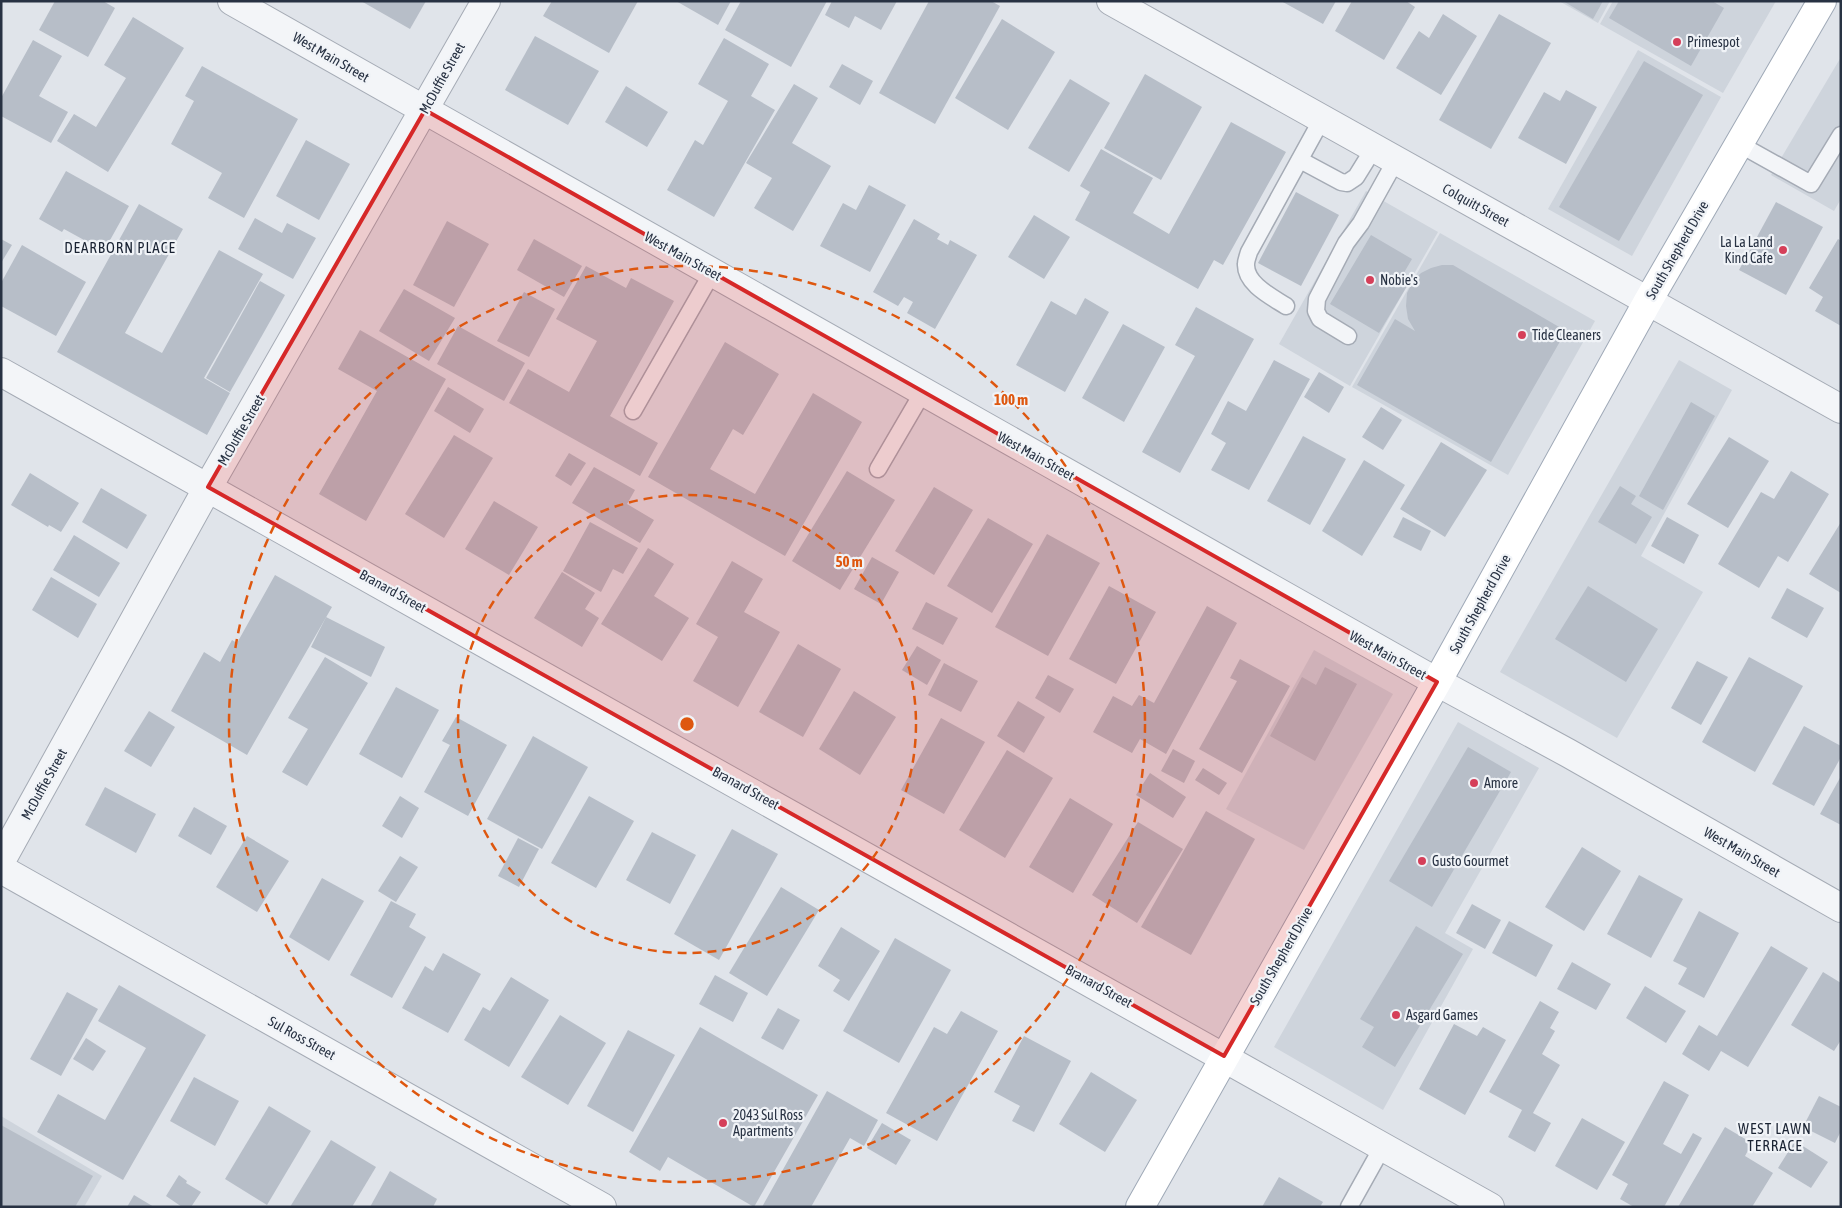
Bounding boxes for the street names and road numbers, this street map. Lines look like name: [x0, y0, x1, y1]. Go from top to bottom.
street label: West Main Street: [290, 29, 372, 85]
street label: McDuffie Street: [416, 40, 468, 116]
street label: Colquitt Street: [1440, 180, 1512, 230]
street label: South Shepherd Drive: [1642, 198, 1712, 302]
street label: West Main Street: [642, 228, 724, 284]
street label: McDuffie Street: [214, 392, 268, 468]
street label: West Main Street: [995, 428, 1077, 484]
street label: South Shepherd Drive: [1446, 552, 1514, 656]
street label: Branard Street: [357, 566, 429, 616]
street label: West Main Street: [1347, 627, 1429, 683]
street label: McDuffie Street: [18, 746, 70, 822]
street label: Branard Street: [710, 763, 782, 813]
street label: West Main Street: [1701, 824, 1783, 880]
street label: South Shepherd Drive: [1246, 904, 1316, 1008]
street label: Branard Street: [1063, 961, 1135, 1011]
street label: Sul Ross Street: [266, 1013, 338, 1063]

